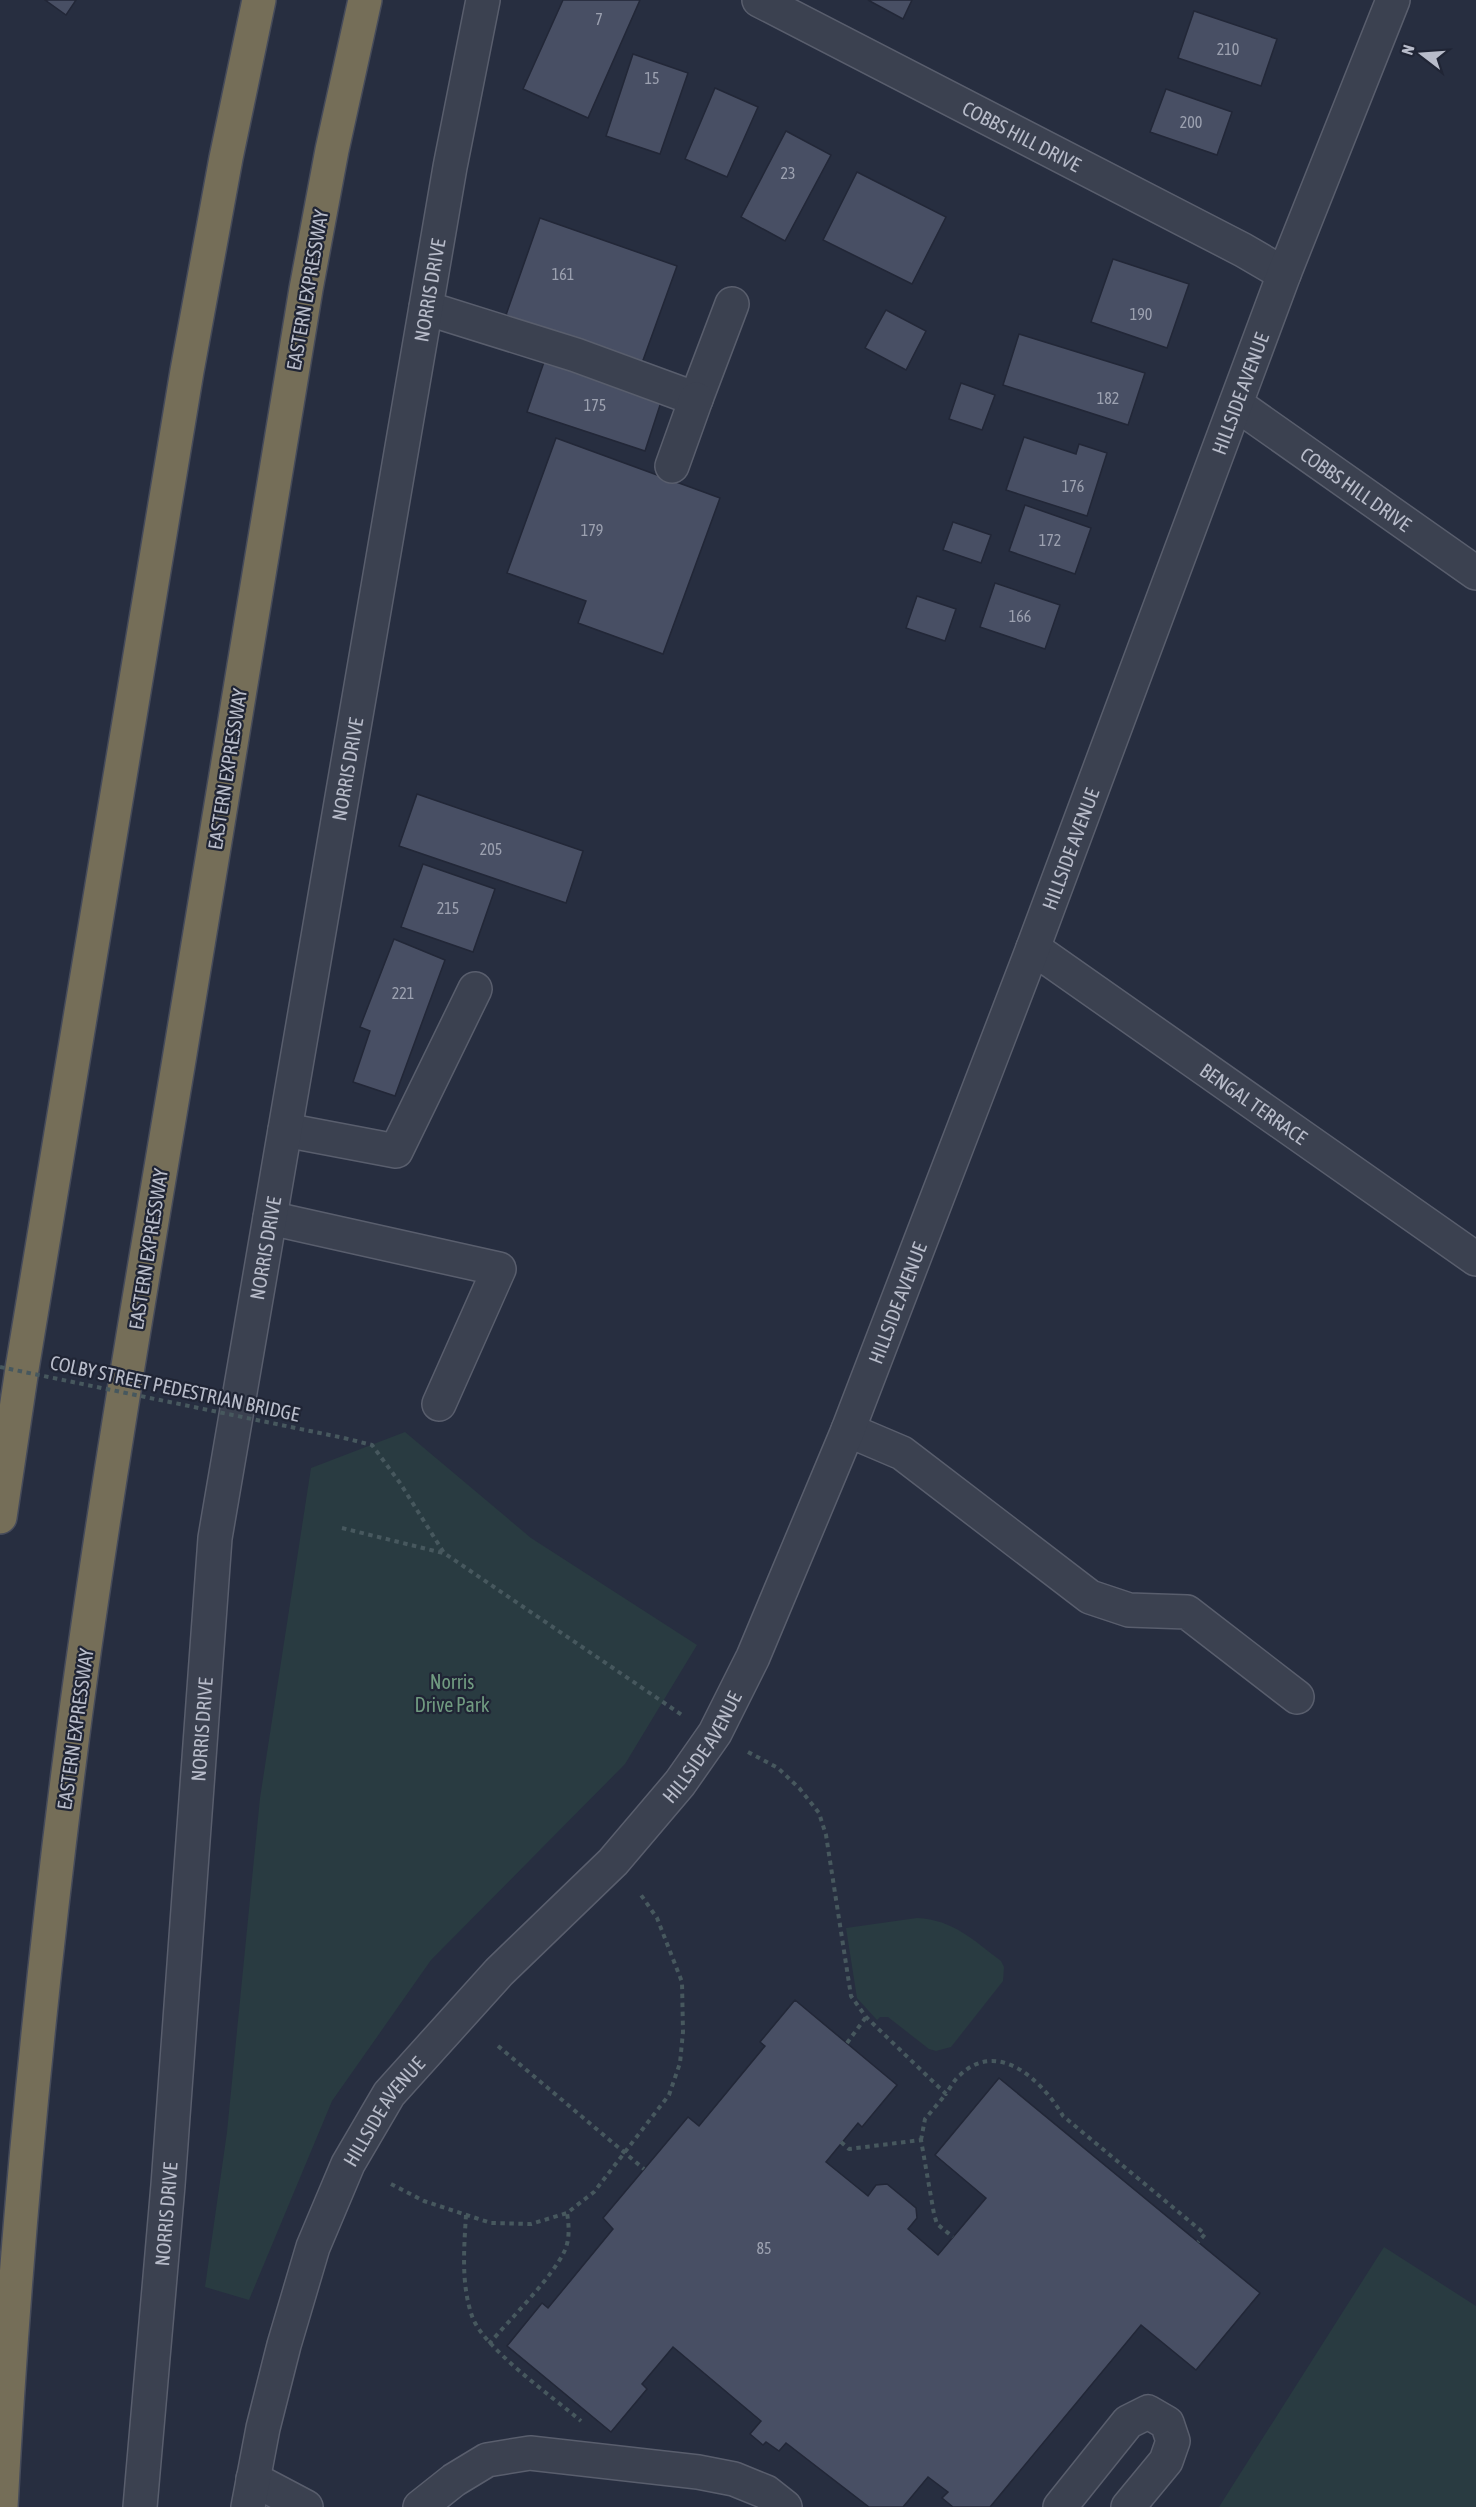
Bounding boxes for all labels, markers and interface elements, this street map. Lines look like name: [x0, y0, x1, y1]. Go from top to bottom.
house number: 7: [595, 10, 603, 28]
north arrow: [1392, 24, 1452, 84]
house number: 210: [1217, 40, 1239, 58]
text: N: [1398, 42, 1418, 57]
house number: 15: [644, 69, 660, 87]
street label: COBBS HILL DRIVE: [959, 96, 1085, 176]
house number: 200: [1180, 113, 1202, 131]
house number: 23: [780, 164, 796, 182]
street label: EASTERN EXPRESSWAY: [282, 208, 332, 372]
street label: NORRIS DRIVE: [409, 236, 449, 344]
house number: 161: [552, 265, 574, 283]
house number: 190: [1130, 305, 1152, 323]
street label: HILLSIDE AVENUE: [1206, 329, 1273, 457]
house number: 182: [1097, 389, 1119, 407]
house number: 175: [584, 396, 606, 414]
street label: COBBS HILL DRIVE: [1296, 442, 1416, 536]
house number: 176: [1062, 477, 1084, 495]
house number: 179: [581, 521, 603, 539]
house number: 172: [1039, 531, 1061, 549]
house number: 166: [1009, 607, 1031, 625]
street label: EASTERN EXPRESSWAY: [203, 687, 251, 851]
street label: NORRIS DRIVE: [327, 715, 367, 823]
street label: HILLSIDE AVENUE: [1037, 784, 1103, 913]
house number: 205: [480, 840, 502, 858]
house number: 215: [437, 899, 459, 917]
house number: 221: [392, 984, 414, 1002]
street label: BENGAL TERRACE: [1196, 1058, 1312, 1149]
street label: EASTERN EXPRESSWAY: [124, 1167, 172, 1331]
street label: NORRIS DRIVE: [245, 1194, 285, 1302]
street label: HILLSIDE AVENUE: [863, 1238, 931, 1367]
street label: COLBY STREET PEDESTRIAN BRIDGE: [48, 1350, 302, 1426]
street label: EASTERN EXPRESSWAY: [52, 1647, 98, 1811]
park label: Norris Drive Park: [415, 1670, 490, 1716]
street label: NORRIS DRIVE: [186, 1676, 216, 1782]
street label: HILLSIDE AVENUE: [657, 1687, 746, 1807]
street label: HILLSIDE AVENUE: [338, 2051, 429, 2170]
street label: NORRIS DRIVE: [149, 2161, 181, 2267]
house number: 85: [756, 2239, 772, 2257]

